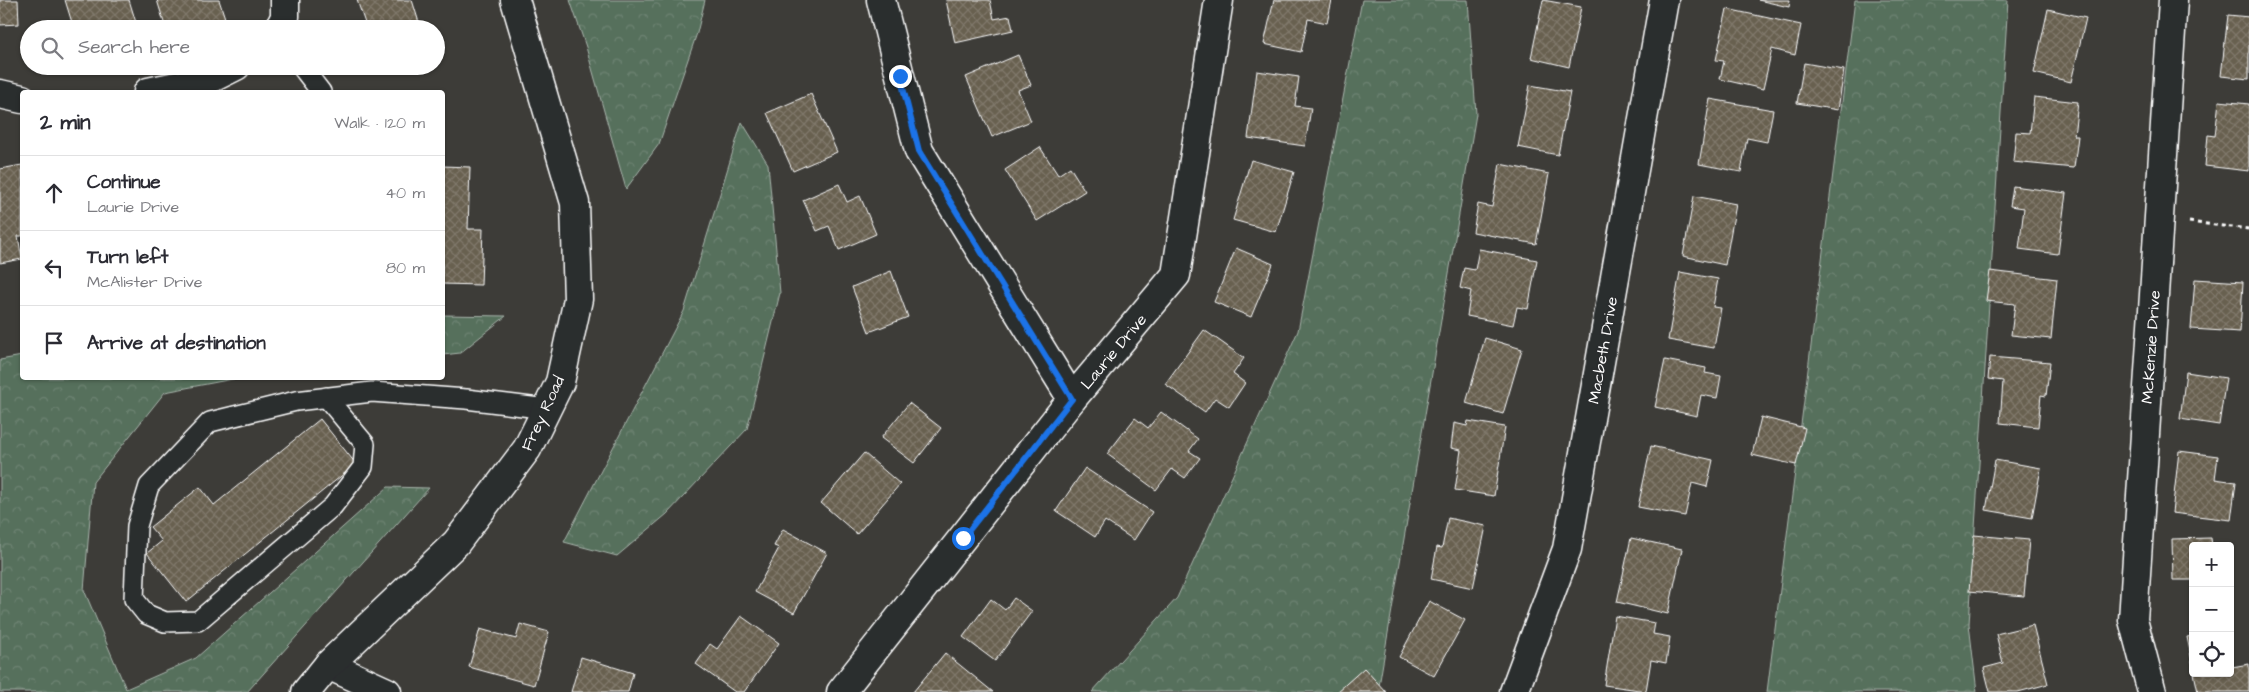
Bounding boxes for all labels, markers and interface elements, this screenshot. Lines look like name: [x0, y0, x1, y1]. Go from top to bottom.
search box: [20, 20, 445, 75]
icon: search: [38, 34, 66, 62]
text: Search here: [78, 34, 190, 61]
route end: [889, 65, 912, 88]
text: 2 min: [40, 108, 90, 137]
text: Walk · 120 m: [334, 112, 425, 134]
text: Continue: [87, 169, 161, 196]
icon: ahead: [40, 179, 68, 207]
text: 40 m: [385, 182, 425, 204]
text: Laurie Drive: [87, 196, 179, 218]
text: Turn left: [87, 244, 168, 271]
icon: left: [40, 254, 68, 282]
text: 80 m: [386, 257, 425, 279]
text: McAlister Drive: [87, 271, 203, 293]
street label: McKenzie Drive: [2136, 289, 2166, 405]
street label: Macbeth Drive: [1583, 294, 1623, 406]
street label: Laurie Drive: [1076, 309, 1152, 394]
icon: arrive: [40, 329, 68, 357]
text: Arrive at destination: [87, 330, 266, 357]
street label: Frey Road: [516, 372, 571, 455]
route start: [952, 527, 975, 550]
map controls: [2189, 542, 2234, 677]
button: +: [2189, 542, 2234, 587]
button: −: [2189, 587, 2234, 632]
button: locate: [2189, 632, 2234, 677]

